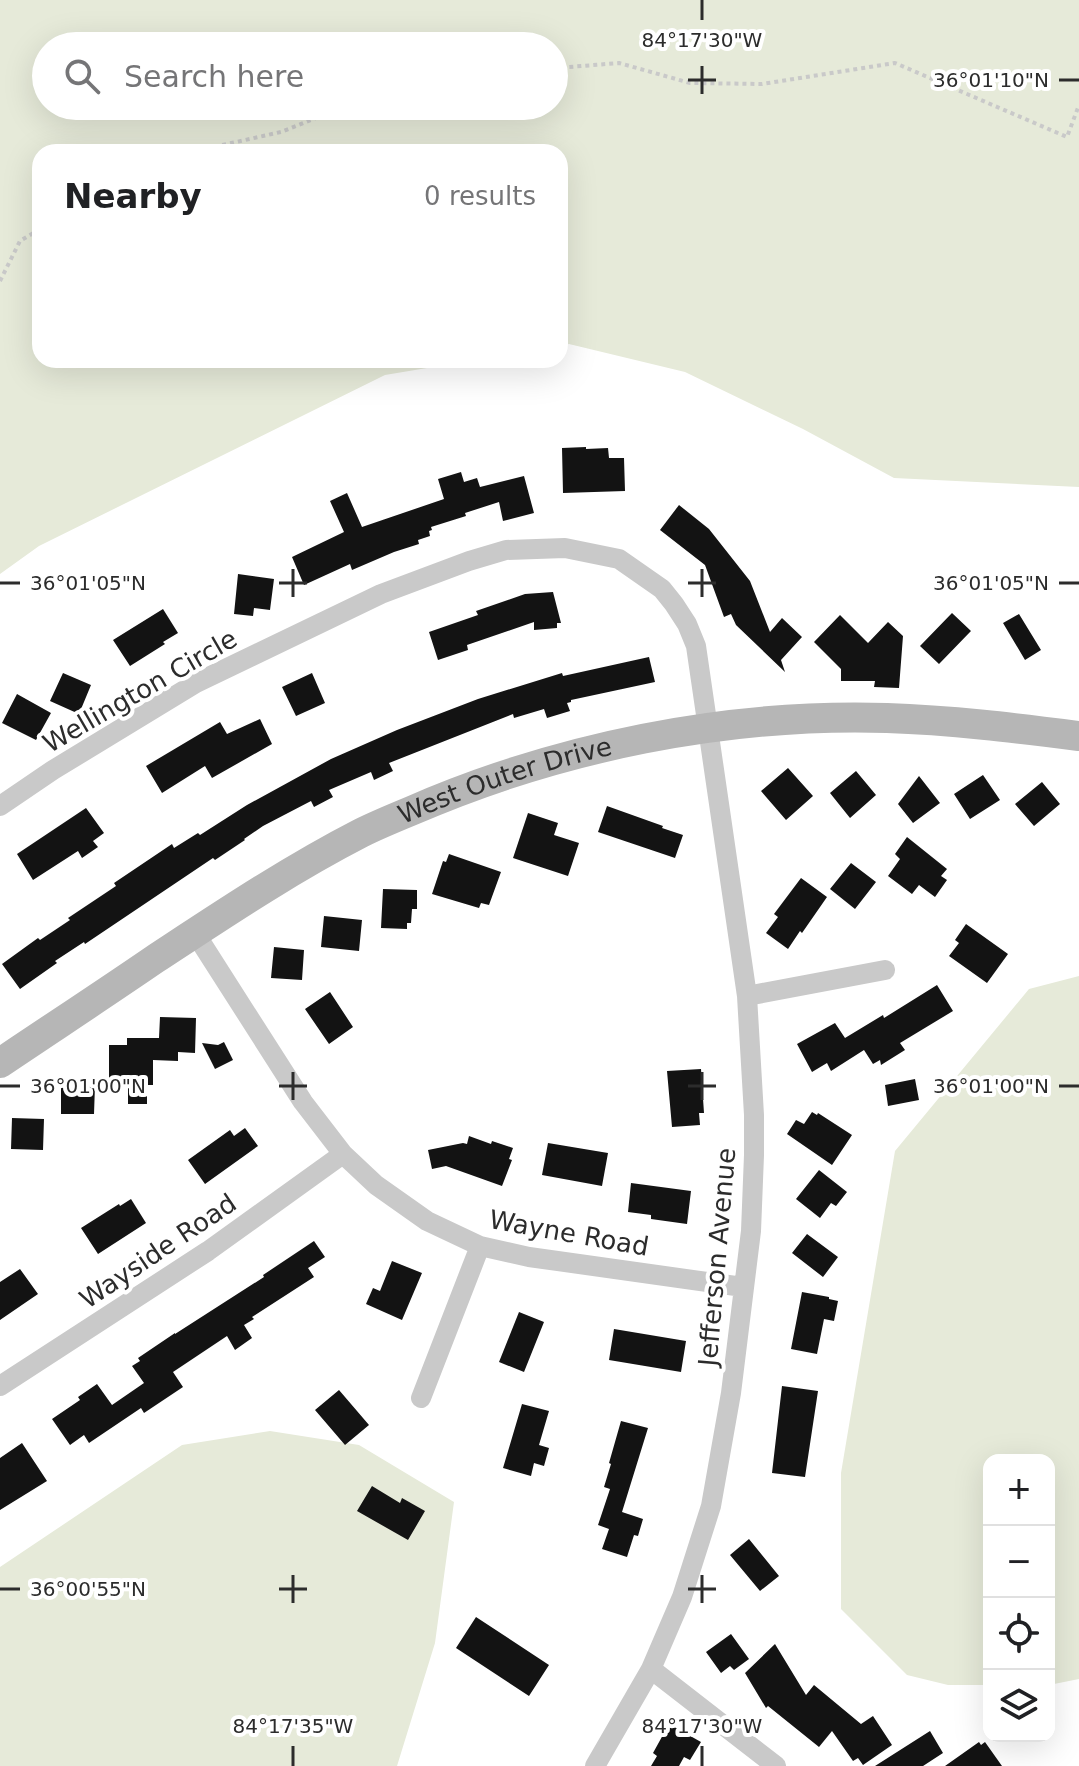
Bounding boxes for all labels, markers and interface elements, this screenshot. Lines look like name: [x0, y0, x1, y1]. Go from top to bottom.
text: 84°17'30"W: [642, 28, 763, 52]
search box: [32, 32, 568, 120]
icon: search: [60, 54, 104, 98]
text: Search here: [124, 59, 304, 94]
text: 36°01'10"N: [933, 68, 1049, 92]
text: Nearby: [64, 176, 202, 216]
text: 0 results: [424, 181, 536, 211]
text: 36°01'05"N: [30, 571, 146, 595]
text: 36°01'05"N: [933, 571, 1049, 595]
street label: Wellington Circle: [38, 623, 242, 759]
street label: West Outer Drive: [394, 731, 615, 830]
text: 36°01'00"N: [30, 1074, 146, 1098]
text: 36°01'00"N: [933, 1074, 1049, 1098]
street label: Jefferson Avenue: [692, 1147, 741, 1369]
street label: Wayside Road: [74, 1188, 242, 1314]
street label: Wayne Road: [487, 1204, 651, 1262]
map controls: [983, 1454, 1055, 1742]
button: +: [983, 1454, 1055, 1526]
button: −: [983, 1526, 1055, 1598]
text: 36°00'55"N: [30, 1577, 146, 1601]
button: locate: [983, 1598, 1055, 1670]
button: layers: [983, 1670, 1055, 1742]
text: 84°17'35"W: [233, 1714, 354, 1738]
text: 84°17'30"W: [642, 1714, 763, 1738]

